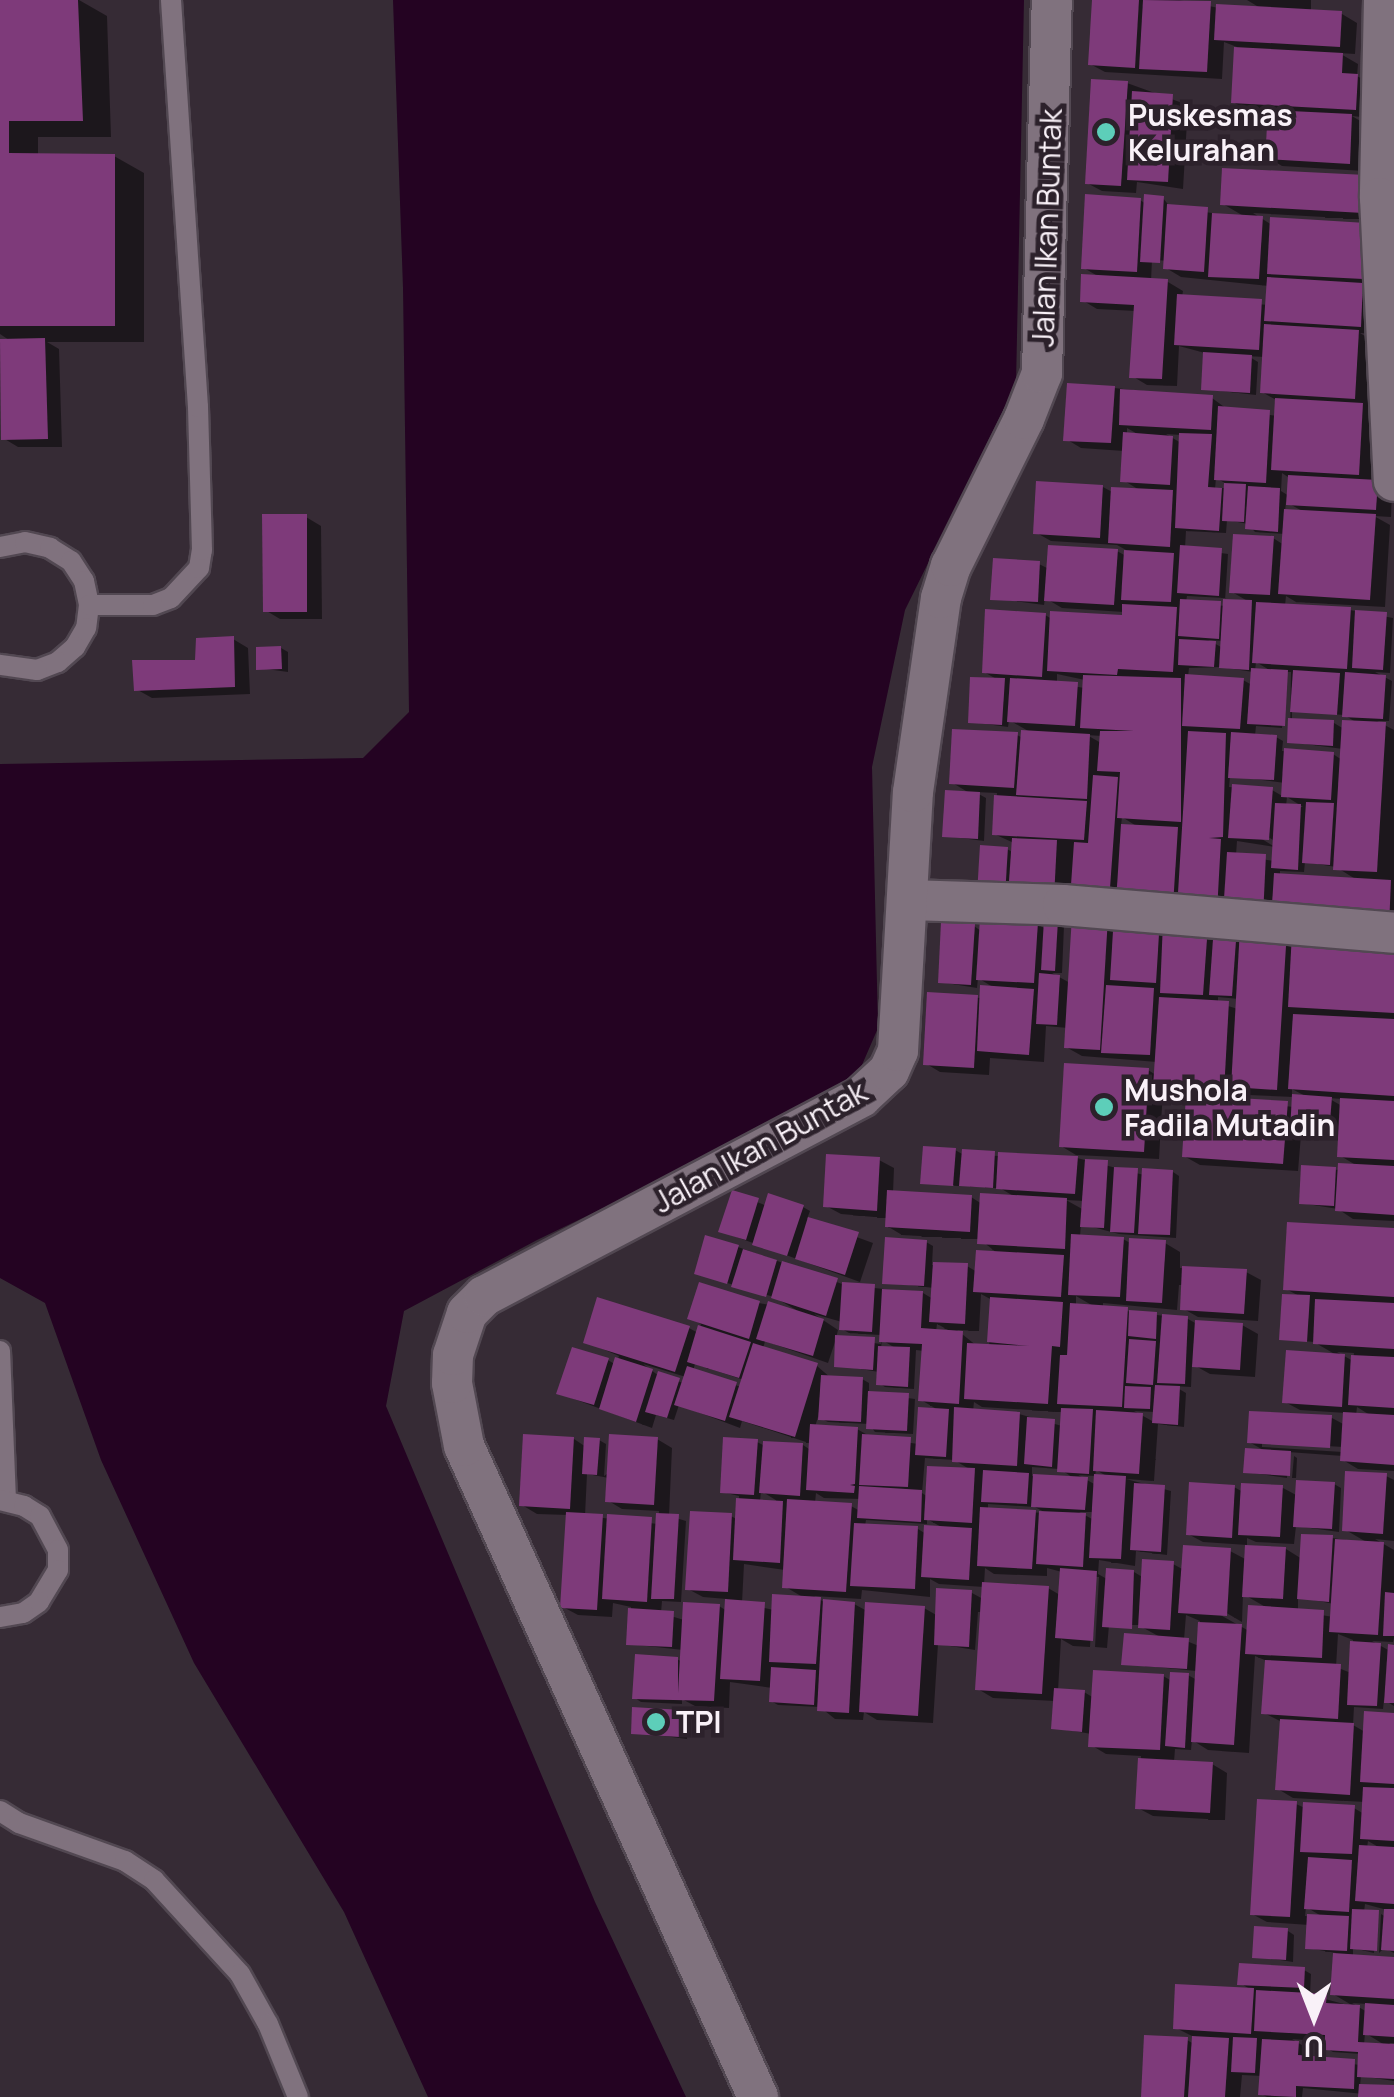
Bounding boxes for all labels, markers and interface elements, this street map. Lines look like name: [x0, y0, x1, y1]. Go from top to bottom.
place label: Puskesmas Kelurahan: [1128, 97, 1293, 168]
street label: Jalan Ikan Buntak: [1025, 108, 1069, 348]
marker: Puskesmas Kelurahan: [1093, 119, 1119, 145]
place label: Mushola Fadila Mutadin: [1124, 1072, 1335, 1142]
street label: Jalan Ikan Buntak: [647, 1074, 873, 1220]
marker: Mushola Fadila Mutadin: [1093, 1096, 1115, 1118]
place label: TPI: [676, 1704, 722, 1740]
marker: TPI: [645, 1711, 667, 1733]
north arrow: [1264, 1967, 1364, 2067]
text: U: [1304, 2028, 1324, 2066]

